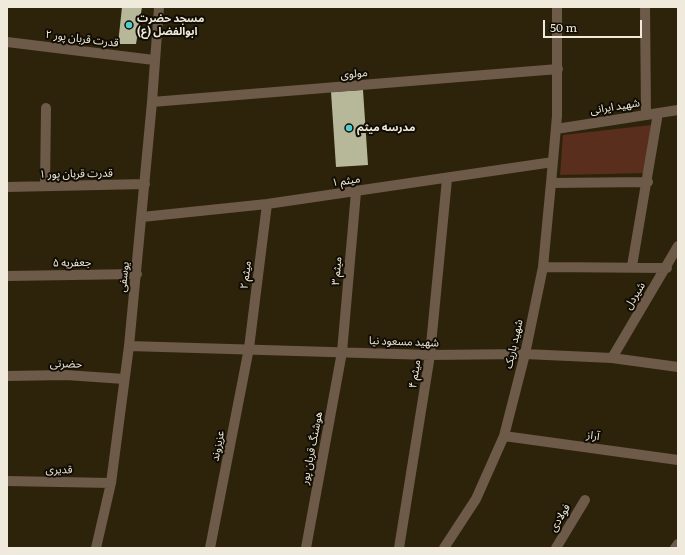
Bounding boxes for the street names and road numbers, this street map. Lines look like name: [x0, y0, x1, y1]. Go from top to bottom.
street label: قدرت قربان پور ۲: [45, 28, 119, 50]
street label: مولوی: [340, 66, 368, 82]
street label: شهید ایرانی: [589, 97, 641, 117]
street label: قدرت قربان پور ۱: [39, 167, 113, 181]
street label: میثم ۱: [331, 172, 361, 190]
street label: جعفریه ۵: [52, 256, 92, 270]
street label: میثم ۳: [329, 256, 345, 286]
street label: میثم ۲: [238, 260, 254, 290]
street label: یوسفی: [116, 261, 132, 293]
street label: شیردل: [622, 280, 648, 312]
street label: شهید باریک: [502, 318, 526, 370]
street label: شهید مسعود نیا: [369, 334, 439, 350]
street label: حضرتی: [50, 357, 82, 371]
street label: میثم ۴: [406, 359, 424, 389]
street label: هوشنگ قربان پور: [298, 410, 326, 486]
street label: آراز: [586, 429, 600, 443]
street label: عزیزوند: [209, 430, 227, 462]
street label: قدیری: [45, 463, 73, 477]
street label: فولادی: [547, 502, 573, 534]

